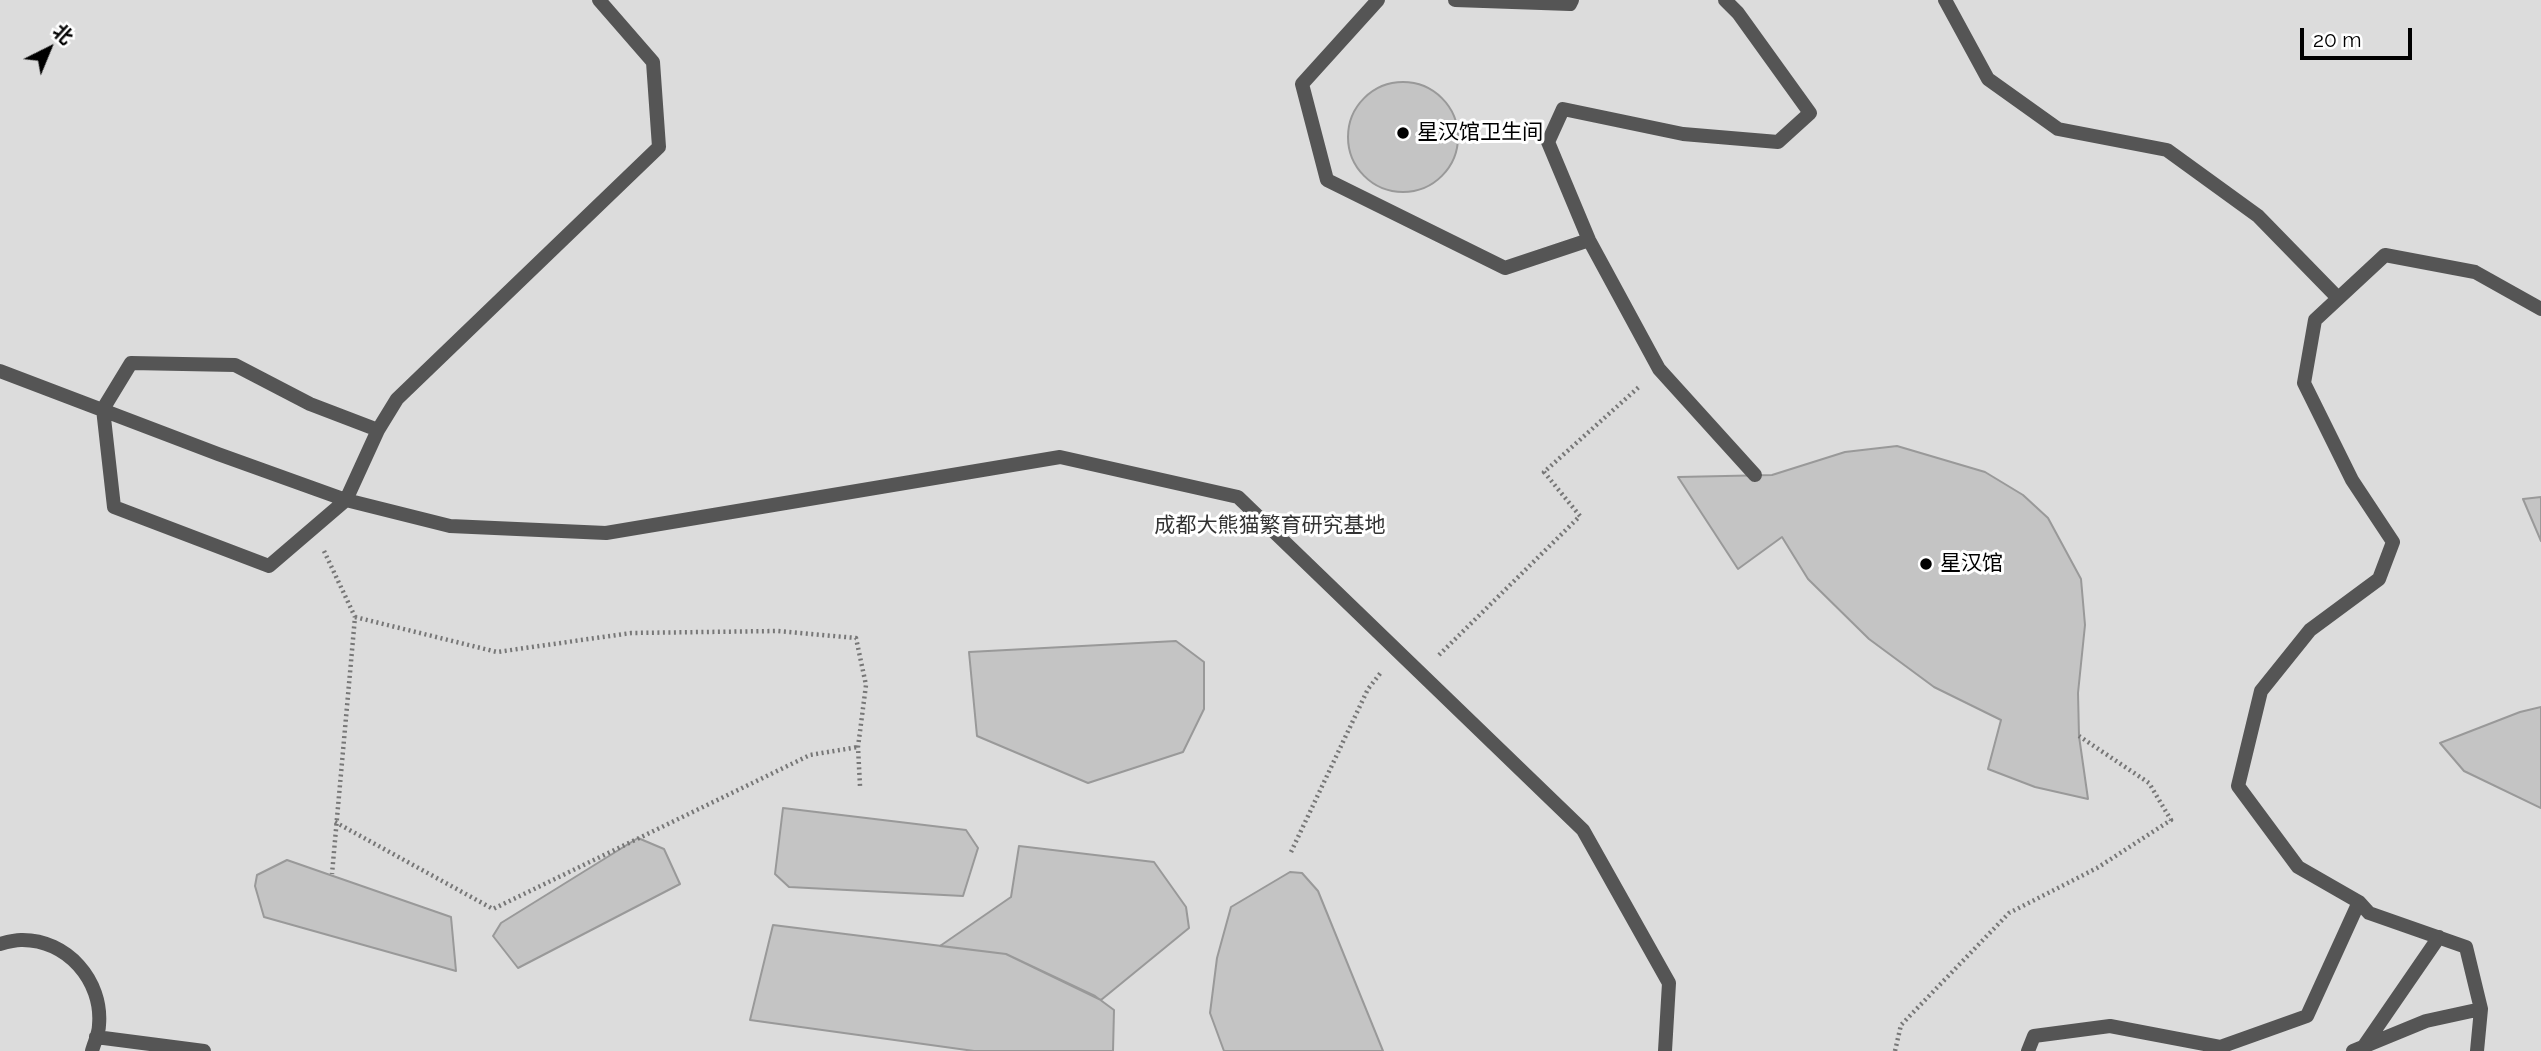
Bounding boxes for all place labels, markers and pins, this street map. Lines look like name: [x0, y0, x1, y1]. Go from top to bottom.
place label: 星汉馆卫生间: [1417, 120, 1543, 146]
marker: 星汉馆卫生间: [1395, 125, 1411, 141]
place label: 星汉馆: [1940, 551, 2003, 577]
marker: 星汉馆: [1918, 556, 1934, 572]

